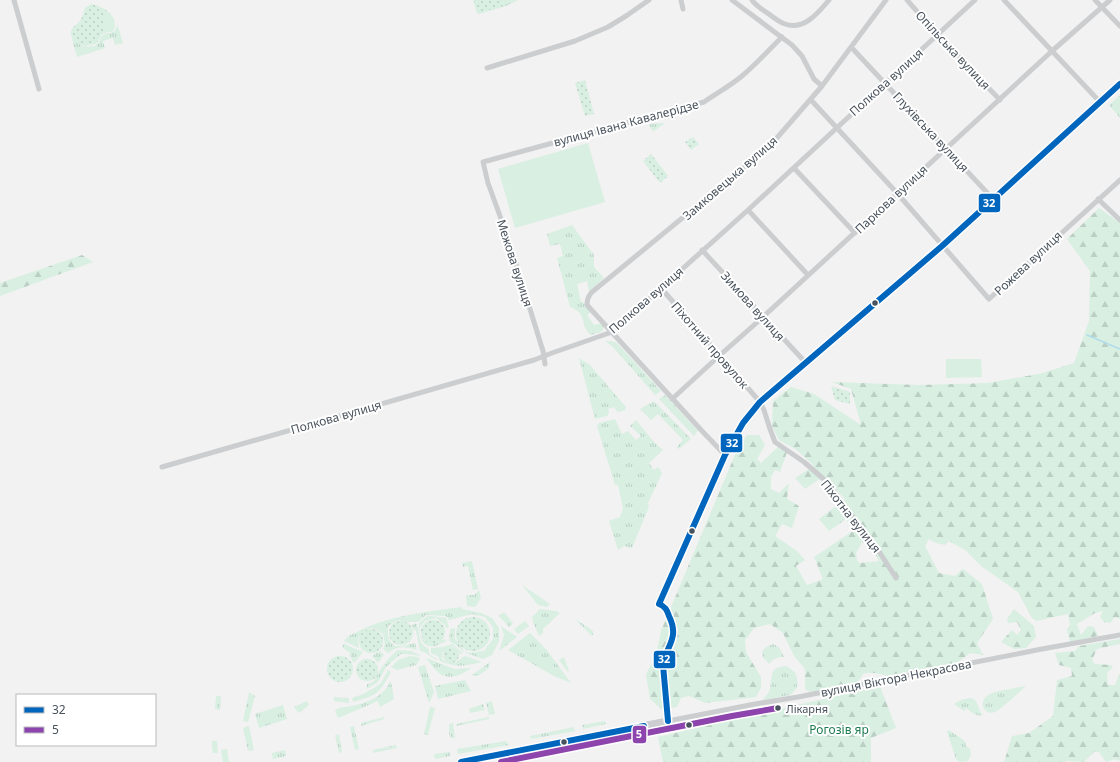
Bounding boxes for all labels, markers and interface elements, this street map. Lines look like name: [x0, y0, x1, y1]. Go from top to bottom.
street label: Опільська вулиця: [912, 7, 994, 93]
street label: Полкова вулиця: [845, 44, 927, 120]
street label: Глухівська вулиця: [889, 88, 973, 176]
street label: вулиця Івана Кавалерідзе: [552, 95, 701, 151]
street label: Замковецька вулиця: [679, 132, 781, 224]
street label: Паркова вулиця: [851, 161, 931, 237]
line badge: 32: [978, 193, 1001, 213]
text: 32: [983, 195, 995, 210]
street label: Межова вулиця: [493, 217, 537, 309]
street label: Рожева вулиця: [990, 227, 1066, 299]
street label: Полкова вулиця: [605, 263, 687, 337]
street label: Зимова вулиця: [717, 268, 789, 344]
street label: Піхотний провулок: [667, 298, 753, 393]
unlabelled marker: [870, 298, 880, 308]
street label: Полкова вулиця: [289, 396, 383, 438]
line badge: 32: [720, 433, 743, 453]
text: 32: [726, 435, 738, 450]
street label: Піхотна вулиця: [817, 476, 885, 556]
unlabelled marker: [687, 526, 697, 536]
line badge: 32: [653, 650, 676, 669]
text: 32: [658, 651, 670, 666]
street label: вулиця Віктора Некрасова: [819, 655, 973, 701]
legend: [16, 694, 156, 746]
text: 32: [52, 701, 66, 718]
place label: Лікарня: [786, 701, 828, 716]
marker: Лікарня: [773, 703, 783, 713]
unlabelled marker: [684, 720, 694, 730]
text: 5: [52, 721, 59, 738]
park label: Рогозів яр: [809, 721, 869, 738]
line badge: 5: [632, 725, 647, 744]
text: 5: [636, 726, 642, 741]
unlabelled marker: [559, 737, 569, 747]

